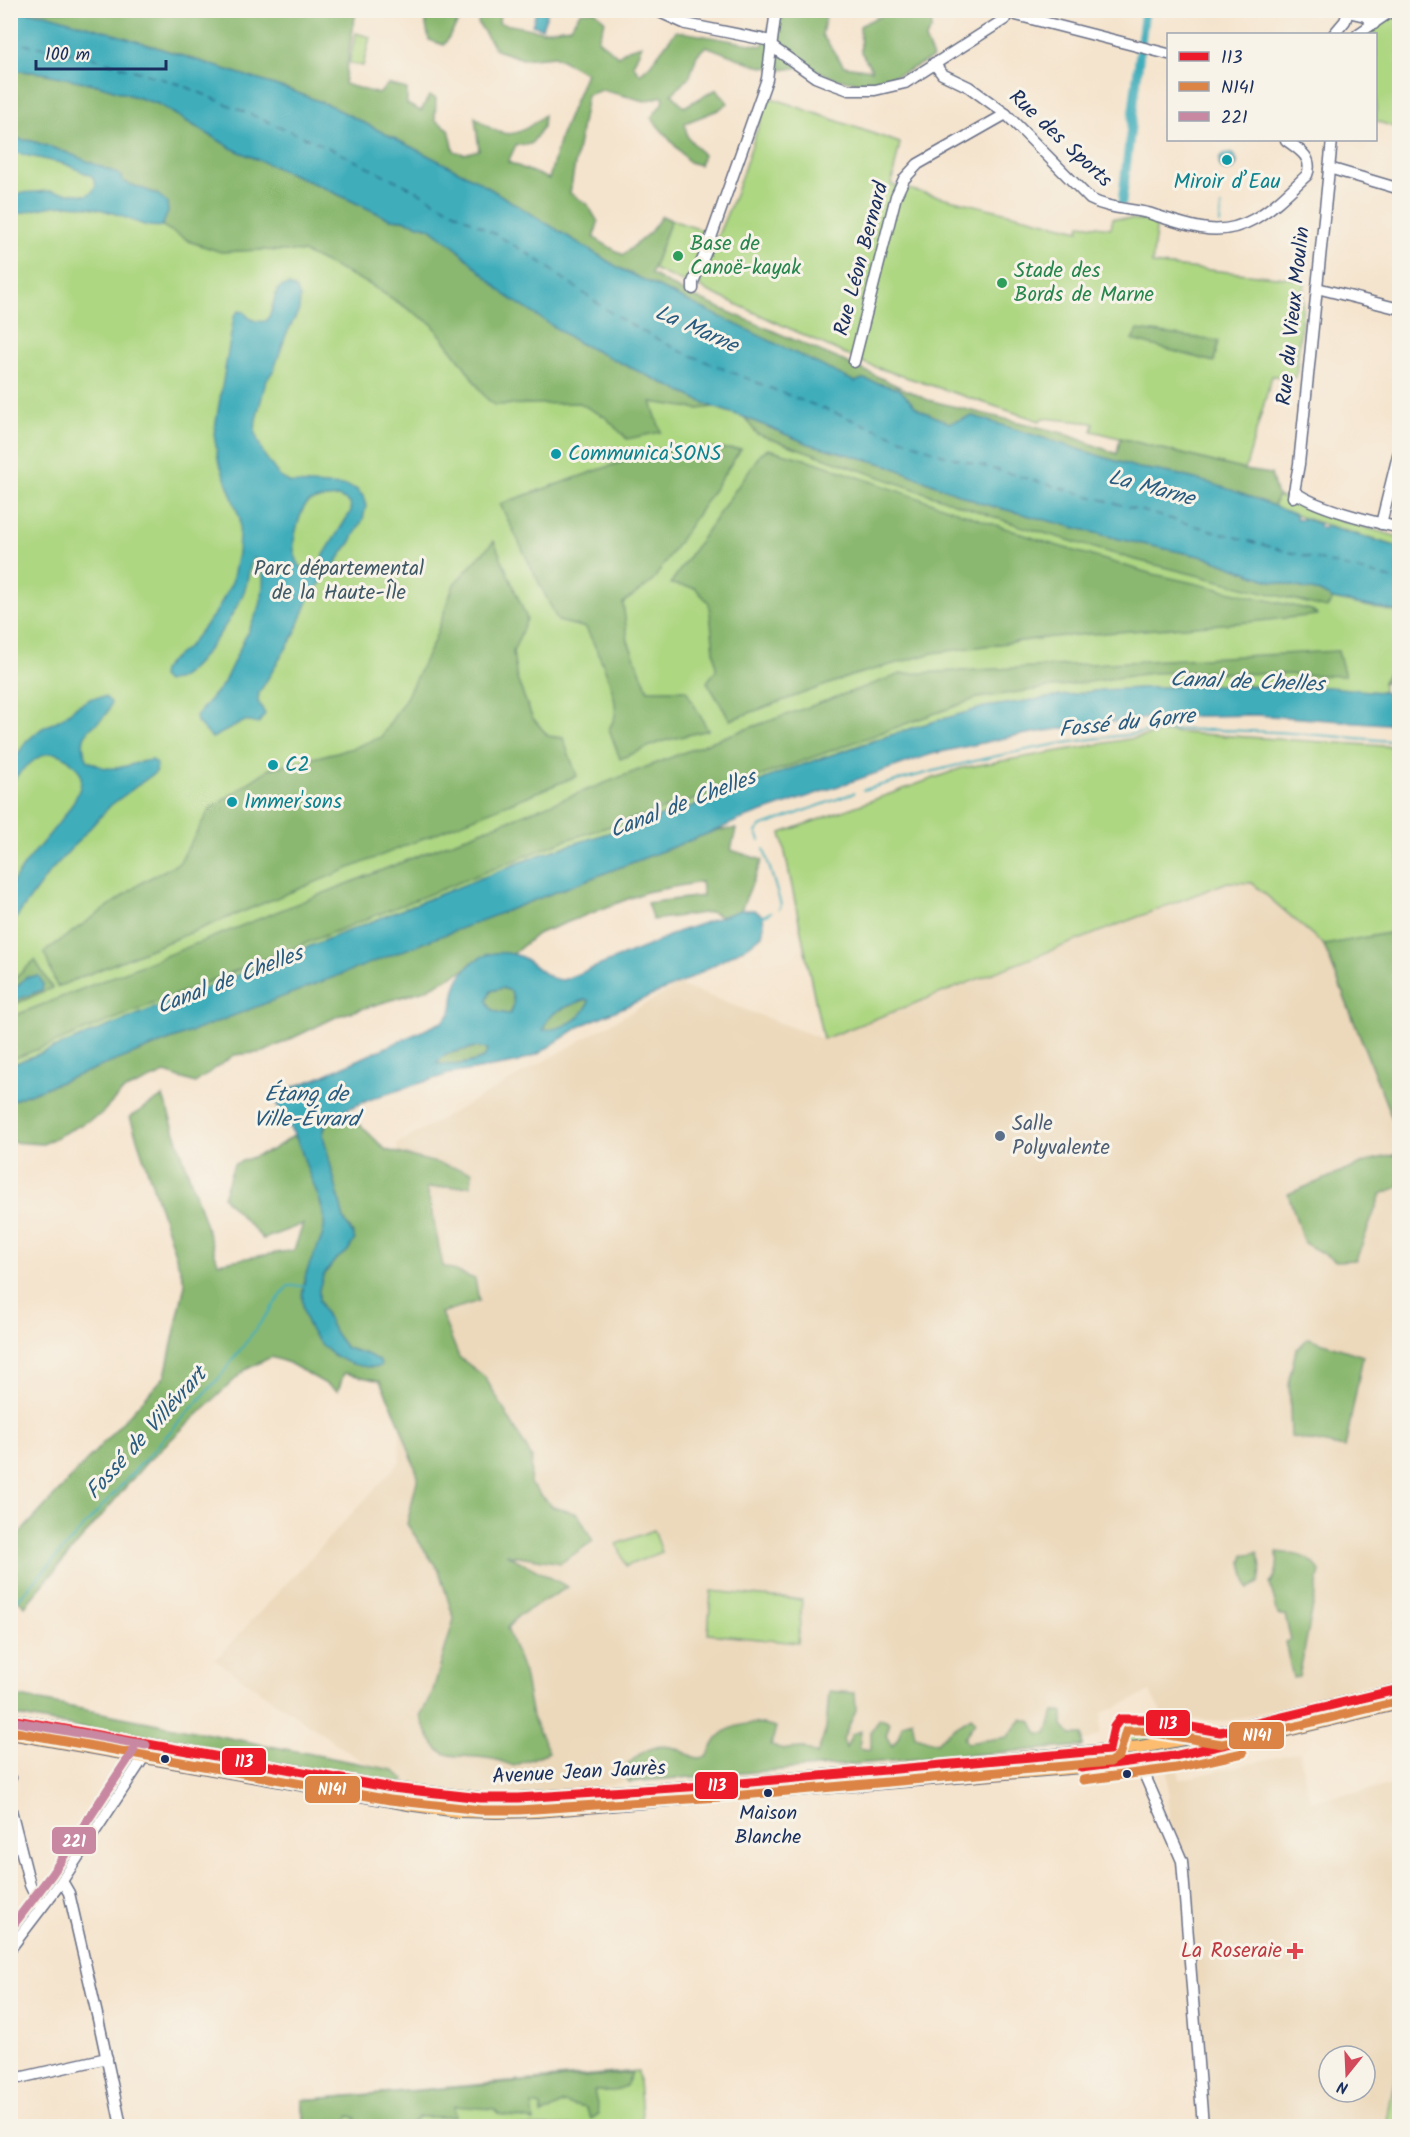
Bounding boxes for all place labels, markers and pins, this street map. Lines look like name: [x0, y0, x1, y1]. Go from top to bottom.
marker: Miroir d’Eau: [1220, 153, 1234, 167]
place label: Miroir d’Eau: [1173, 166, 1281, 199]
place label: Base de Canoë-kayak: [690, 228, 801, 285]
marker: Base de Canoë-kayak: [671, 249, 685, 263]
place label: Stade des Bords de Marne: [1014, 255, 1155, 312]
marker: Stade des Bords de Marne: [995, 276, 1009, 290]
place label: Communica'SONS: [568, 438, 721, 471]
marker: Communica'SONS: [549, 447, 563, 461]
place label: C2: [285, 749, 310, 782]
marker: C2: [266, 758, 280, 772]
place label: Immer'sons: [244, 786, 342, 819]
marker: Immer'sons: [225, 795, 239, 809]
place label: Salle Polyvalente: [1012, 1108, 1111, 1165]
marker: Salle Polyvalente: [993, 1129, 1007, 1143]
unlabelled marker: [159, 1753, 171, 1765]
unlabelled marker: [1121, 1768, 1133, 1780]
marker: Maison Blanche: [762, 1787, 774, 1799]
place label: Maison Blanche: [735, 1798, 801, 1854]
place label: La Roseraie: [1181, 1935, 1283, 1968]
marker: La Roseraie: [1286, 1942, 1304, 1960]

